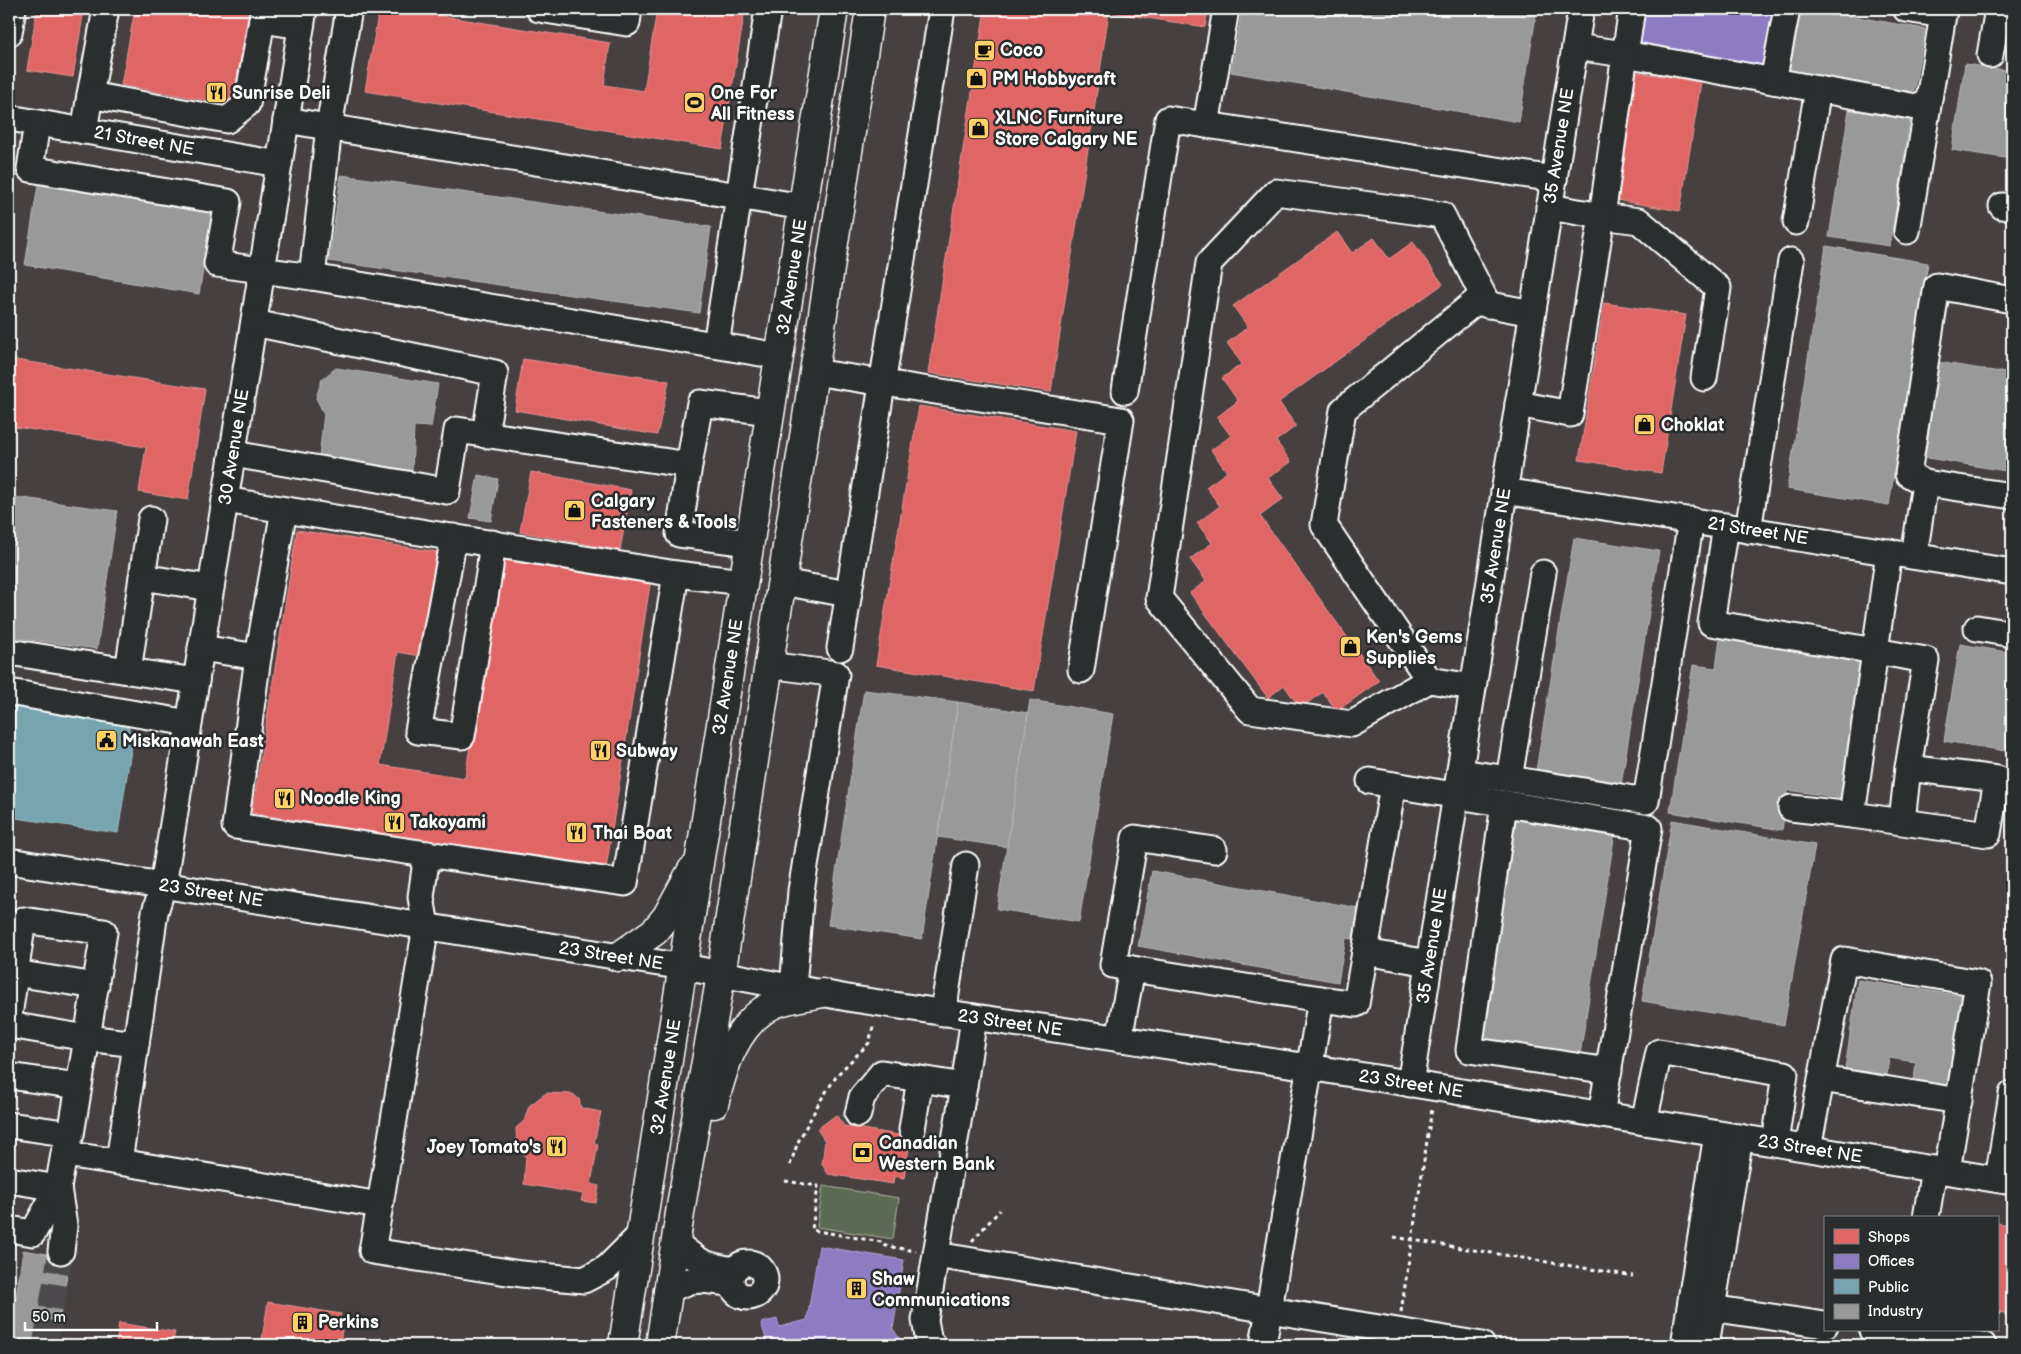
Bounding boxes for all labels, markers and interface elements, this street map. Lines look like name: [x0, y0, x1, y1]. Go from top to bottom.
cafe icon: Coco: [972, 38, 996, 62]
place label: Coco: [1000, 40, 1043, 61]
shop icon: PM Hobbycraft: [964, 67, 988, 91]
place label: PM Hobbycraft: [992, 69, 1116, 90]
restaurant icon: Sunrise Deli: [204, 81, 228, 105]
place label: Sunrise Deli: [232, 83, 331, 104]
place label: One For All Fitness: [710, 83, 795, 125]
street label: 35 Avenue NE: [1539, 86, 1579, 205]
sports icon: One For All Fitness: [683, 91, 707, 115]
place label: XLNC Furniture Store Calgary NE: [995, 108, 1138, 150]
shop icon: XLNC Furniture Store Calgary NE: [967, 116, 991, 140]
street label: 21 Street NE: [92, 122, 196, 160]
street label: 32 Avenue NE: [772, 217, 812, 337]
street label: 30 Avenue NE: [214, 387, 254, 507]
shop icon: Choklat: [1633, 413, 1657, 437]
place label: Choklat: [1661, 415, 1724, 436]
street label: 35 Avenue NE: [1476, 486, 1516, 605]
place label: Calgary Fasteners & Tools: [591, 491, 737, 533]
shop icon: Calgary Fasteners & Tools: [563, 499, 587, 523]
street label: 21 Street NE: [1706, 513, 1810, 549]
street label: 32 Avenue NE: [708, 617, 748, 737]
place label: Ken's Gems Supplies: [1366, 627, 1463, 669]
shop icon: Ken's Gems Supplies: [1338, 635, 1362, 659]
public building icon: Miskanawah East: [94, 729, 118, 753]
place label: Miskanawah East: [122, 731, 264, 752]
restaurant icon: Subway: [588, 739, 612, 763]
place label: Subway: [616, 741, 679, 762]
restaurant icon: Noodle King: [272, 786, 296, 810]
place label: Noodle King: [300, 788, 401, 809]
restaurant icon: Takoyami: [382, 810, 406, 834]
place label: Takoyami: [410, 812, 486, 833]
restaurant icon: Thai Boat: [565, 821, 589, 845]
place label: Thai Boat: [593, 823, 672, 844]
street label: 23 Street NE: [157, 874, 265, 912]
street label: 35 Avenue NE: [1412, 886, 1452, 1005]
street label: 23 Street NE: [557, 937, 665, 975]
street label: 23 Street NE: [956, 1005, 1064, 1041]
street label: 32 Avenue NE: [646, 1017, 686, 1137]
street label: 23 Street NE: [1357, 1065, 1465, 1103]
street label: 23 Street NE: [1756, 1130, 1864, 1168]
place label: Canadian Western Bank: [879, 1133, 995, 1175]
restaurant icon: Joey Tomato's: [545, 1135, 569, 1159]
place label: Joey Tomato's: [427, 1137, 541, 1158]
bank icon: Canadian Western Bank: [851, 1141, 875, 1165]
legend: [1824, 1216, 1998, 1332]
text: Shops: [1868, 1228, 1911, 1247]
text: Offices: [1868, 1252, 1915, 1271]
place label: Shaw Communications: [872, 1269, 1010, 1311]
building icon: Shaw Communications: [844, 1277, 868, 1301]
text: Public: [1868, 1278, 1909, 1297]
scale bar: [25, 1299, 158, 1331]
text: Industry: [1868, 1302, 1923, 1321]
text: 50 m: [32, 1308, 66, 1327]
building icon: Perkins: [290, 1310, 314, 1334]
place label: Perkins: [318, 1312, 379, 1333]

